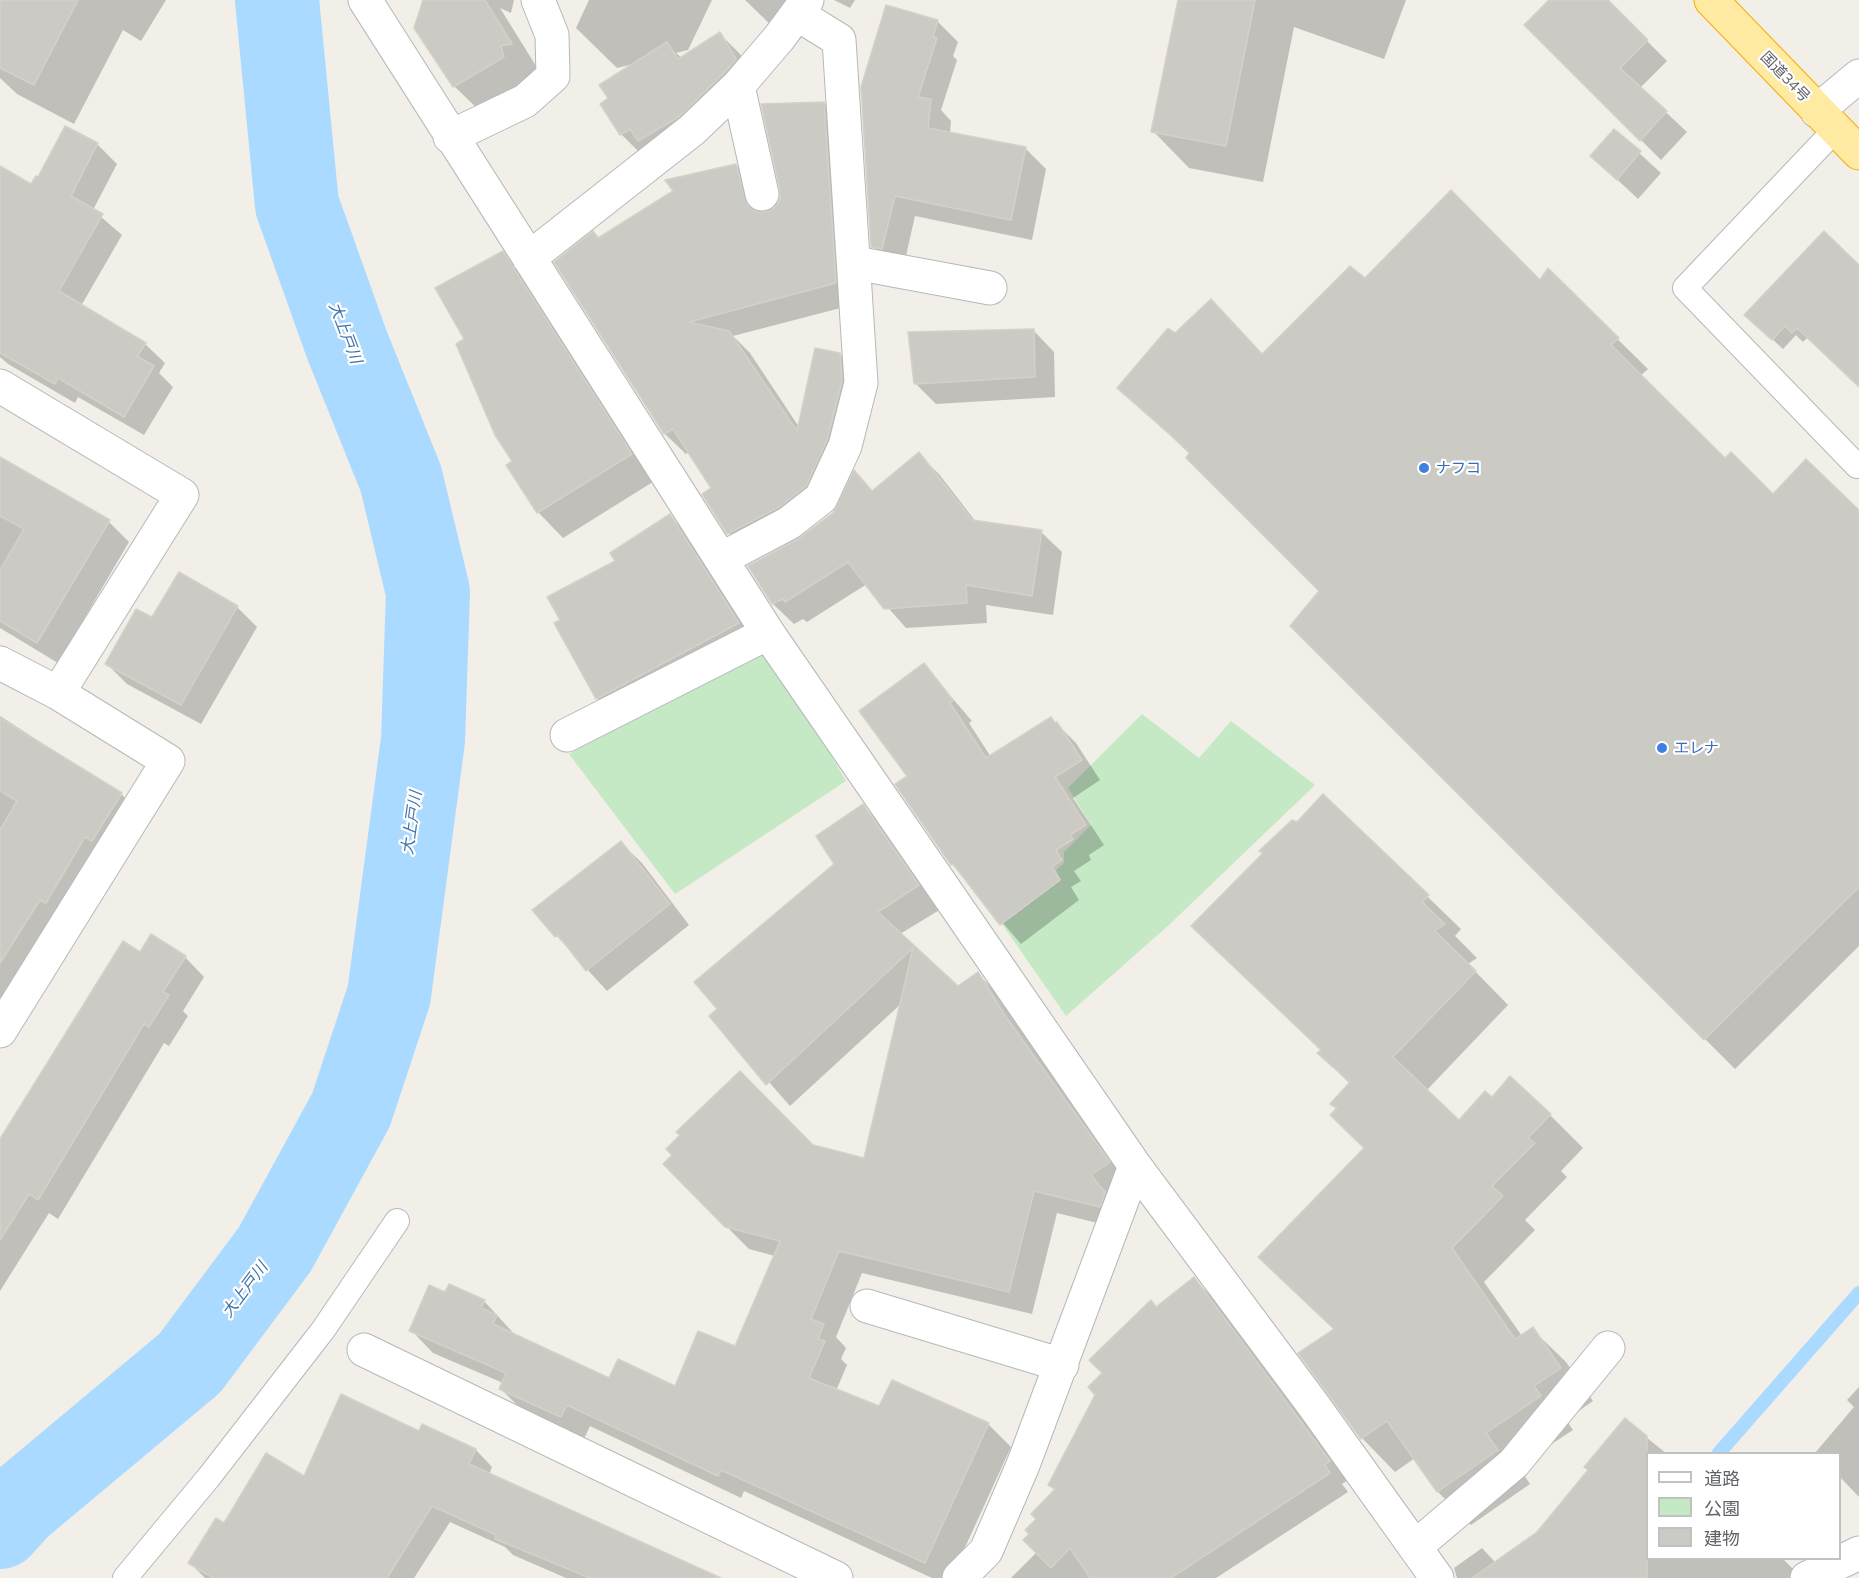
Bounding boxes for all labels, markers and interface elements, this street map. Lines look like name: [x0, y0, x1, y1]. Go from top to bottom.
street label: 国道34号: [1757, 48, 1813, 106]
water label: 大上戸川: [325, 300, 365, 366]
place label: ナフコ: [1436, 459, 1481, 477]
marker: ナフコ: [1417, 461, 1431, 475]
place label: エレナ: [1674, 739, 1719, 757]
marker: エレナ: [1655, 741, 1669, 755]
water label: 大上戸川: [398, 790, 426, 856]
water label: 大上戸川: [218, 1259, 272, 1321]
legend: [1646, 1452, 1841, 1560]
text: 道路: [1704, 1467, 1740, 1490]
text: 公園: [1704, 1497, 1740, 1520]
text: 建物: [1704, 1527, 1740, 1550]

